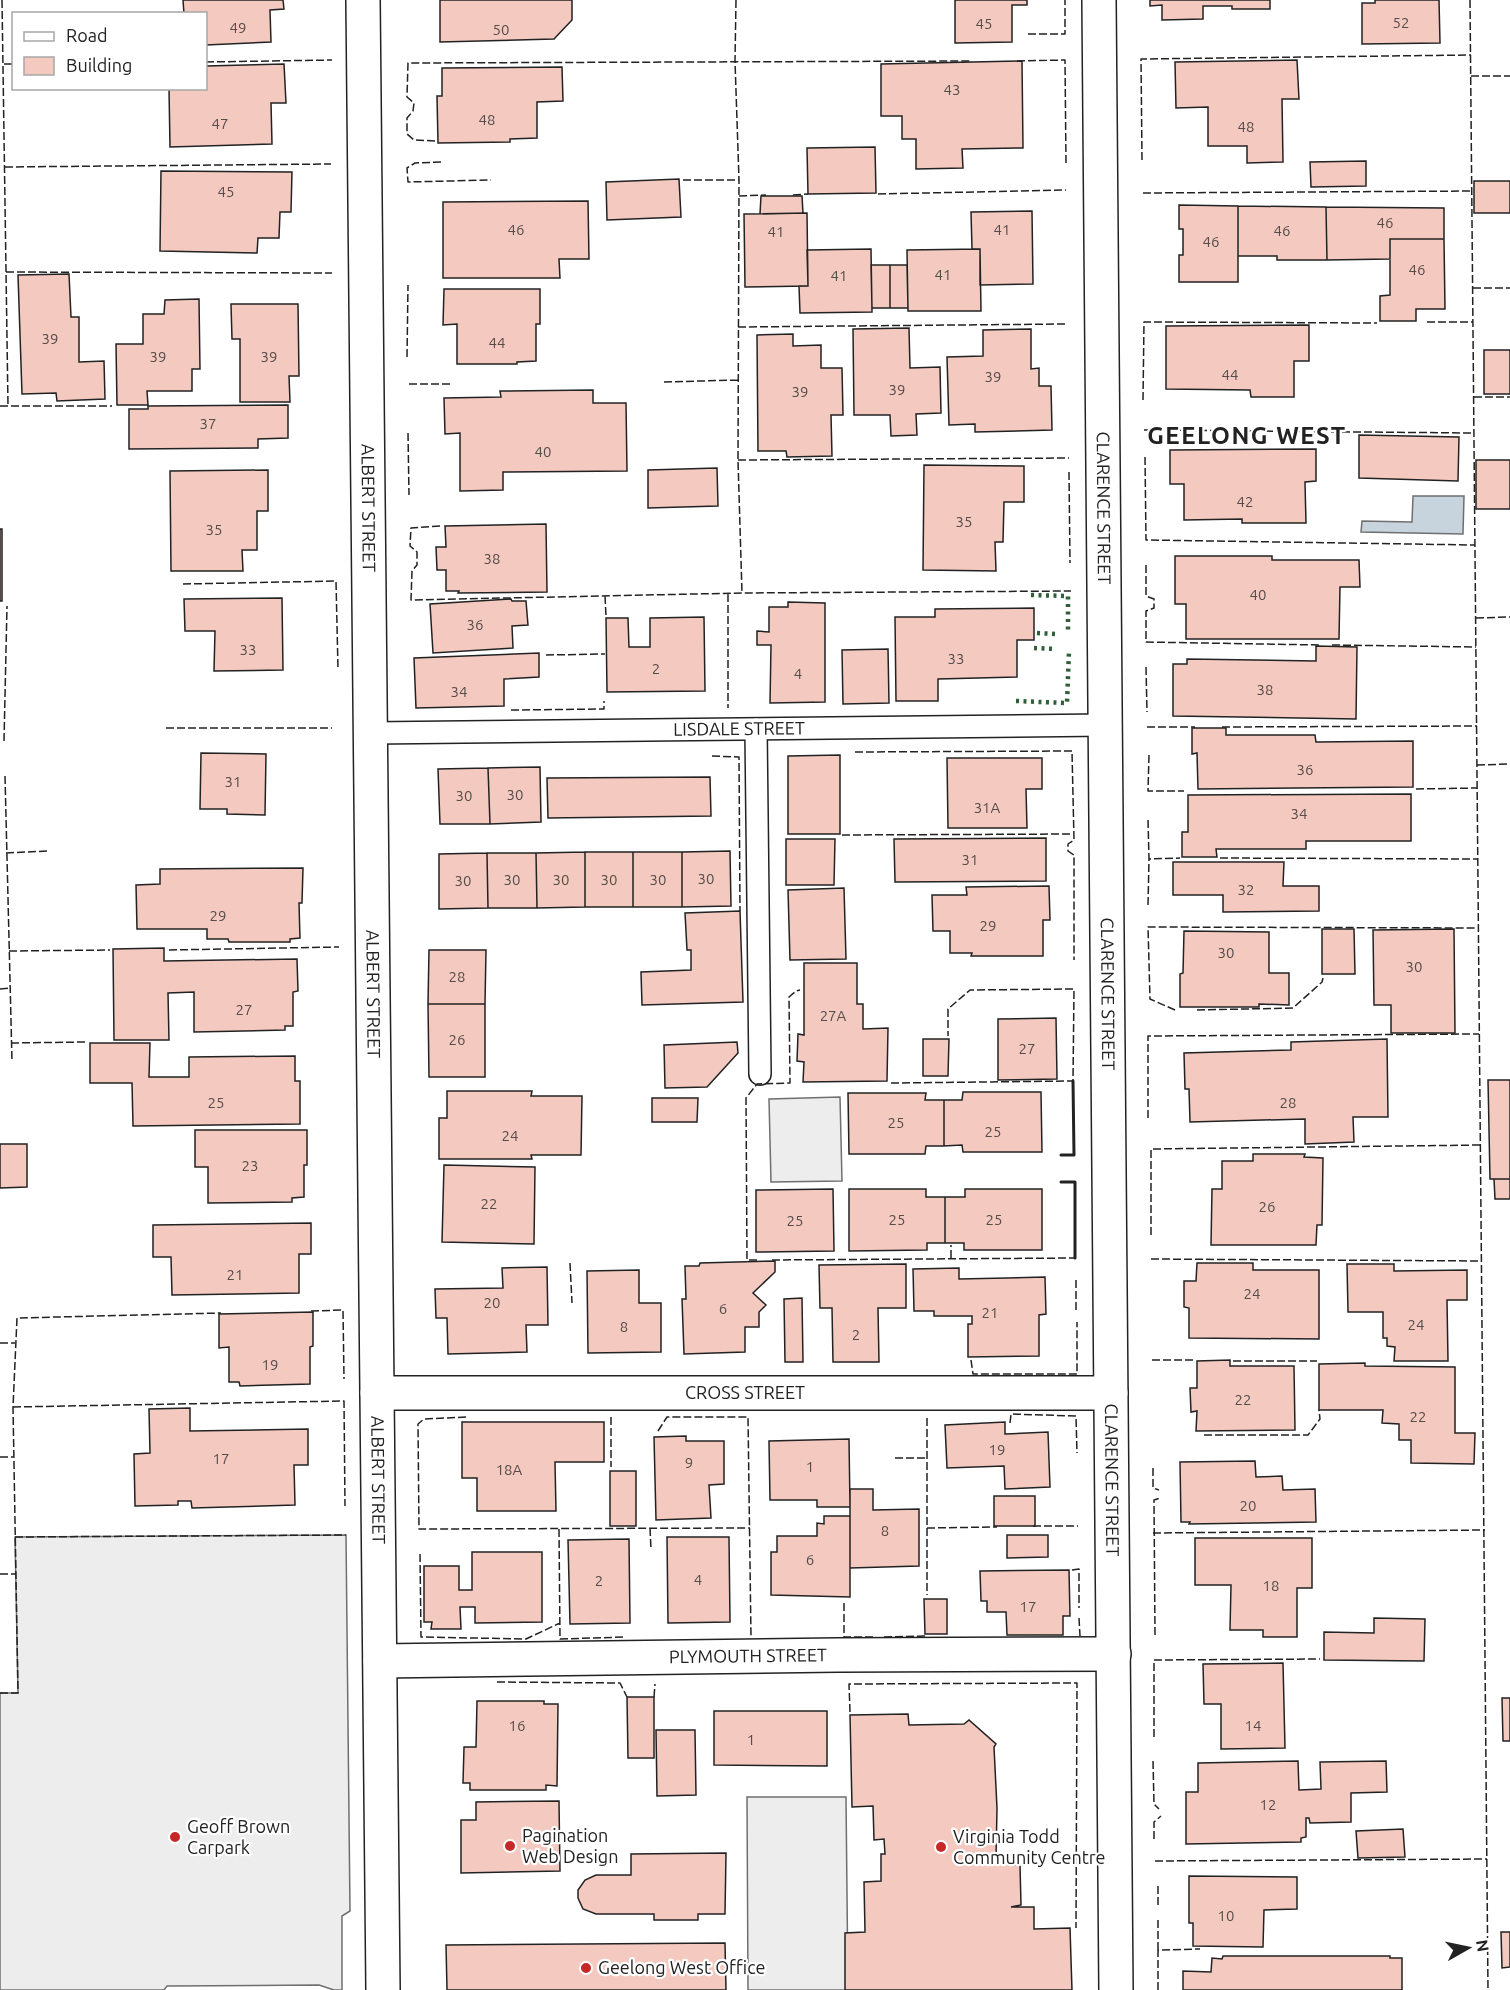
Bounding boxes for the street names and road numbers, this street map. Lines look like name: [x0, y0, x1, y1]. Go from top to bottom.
street label: CLARENCE STREET: [1094, 431, 1115, 584]
street label: ALBERT STREET: [358, 444, 380, 572]
street label: LISDALE STREET: [673, 717, 805, 739]
street label: CLARENCE STREET: [1098, 917, 1119, 1070]
street label: ALBERT STREET: [363, 930, 385, 1058]
street label: CROSS STREET: [685, 1382, 805, 1402]
street label: CLARENCE STREET: [1102, 1403, 1123, 1556]
street label: ALBERT STREET: [368, 1415, 390, 1544]
street label: PLYMOUTH STREET: [669, 1644, 827, 1666]

